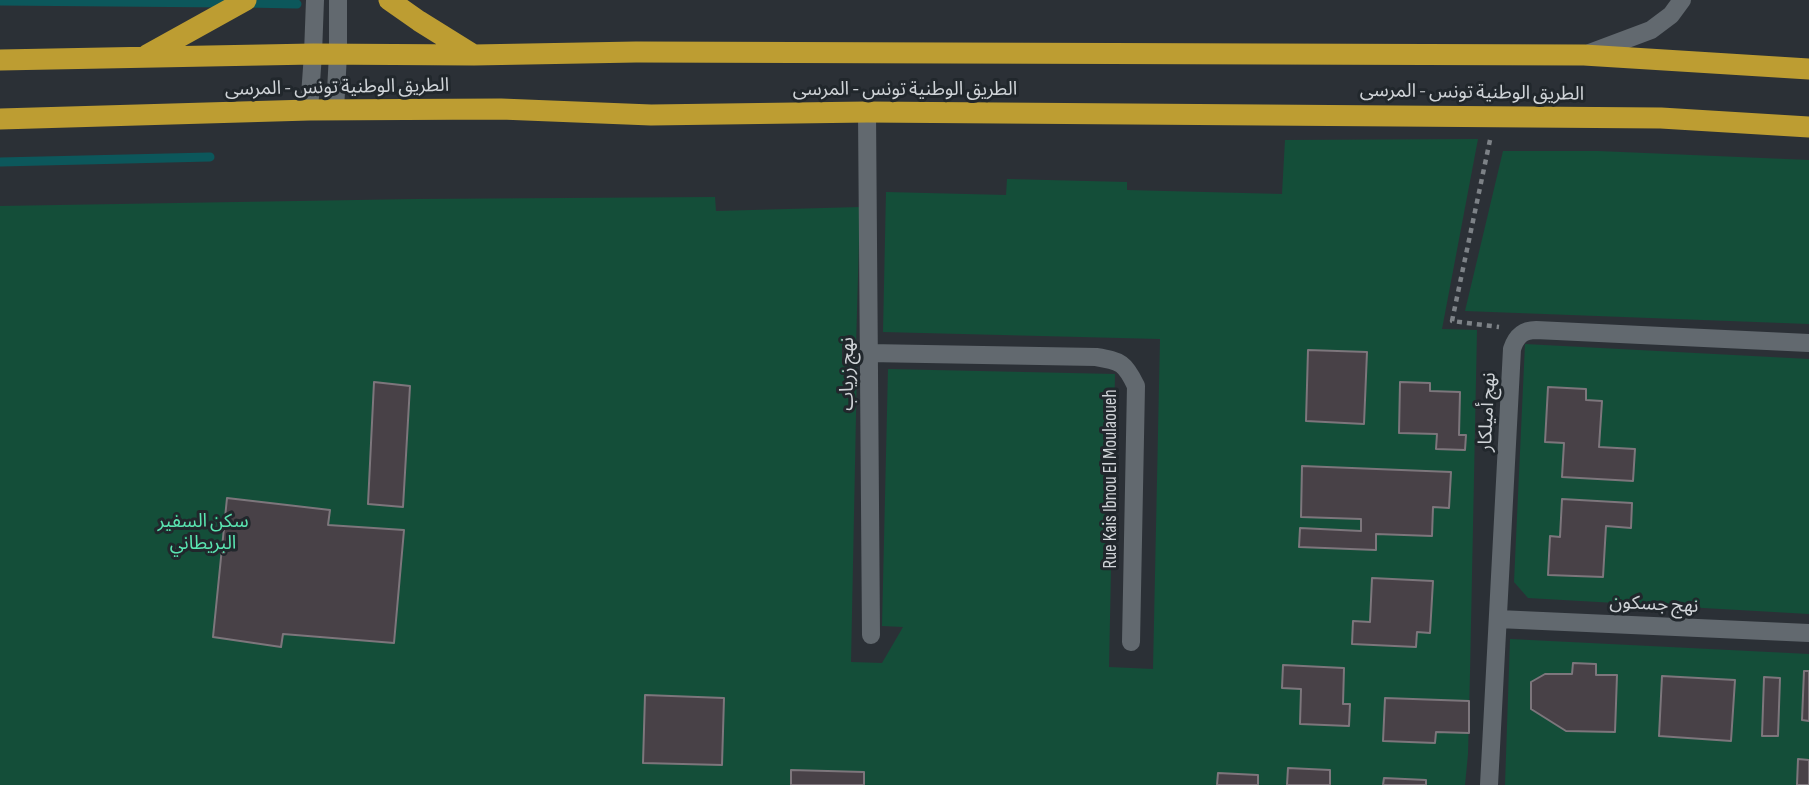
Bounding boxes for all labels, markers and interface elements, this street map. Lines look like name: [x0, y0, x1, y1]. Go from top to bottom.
street label: الطريق الوطنية تونس - المرسى: [225, 75, 449, 101]
street label: الطريق الوطنية تونس - المرسى: [793, 79, 1017, 101]
street label: الطريق الوطنية تونس - المرسى: [1360, 80, 1584, 106]
street label: نهج زرياب: [837, 337, 859, 411]
street label: نهج أميلكار: [1475, 372, 1501, 452]
street label: Rue Kais Ibnou El Moulaoueh: [1100, 389, 1122, 569]
park label: سكن السفير البريطاني: [157, 511, 249, 555]
street label: نهج جسكون: [1609, 591, 1699, 619]

